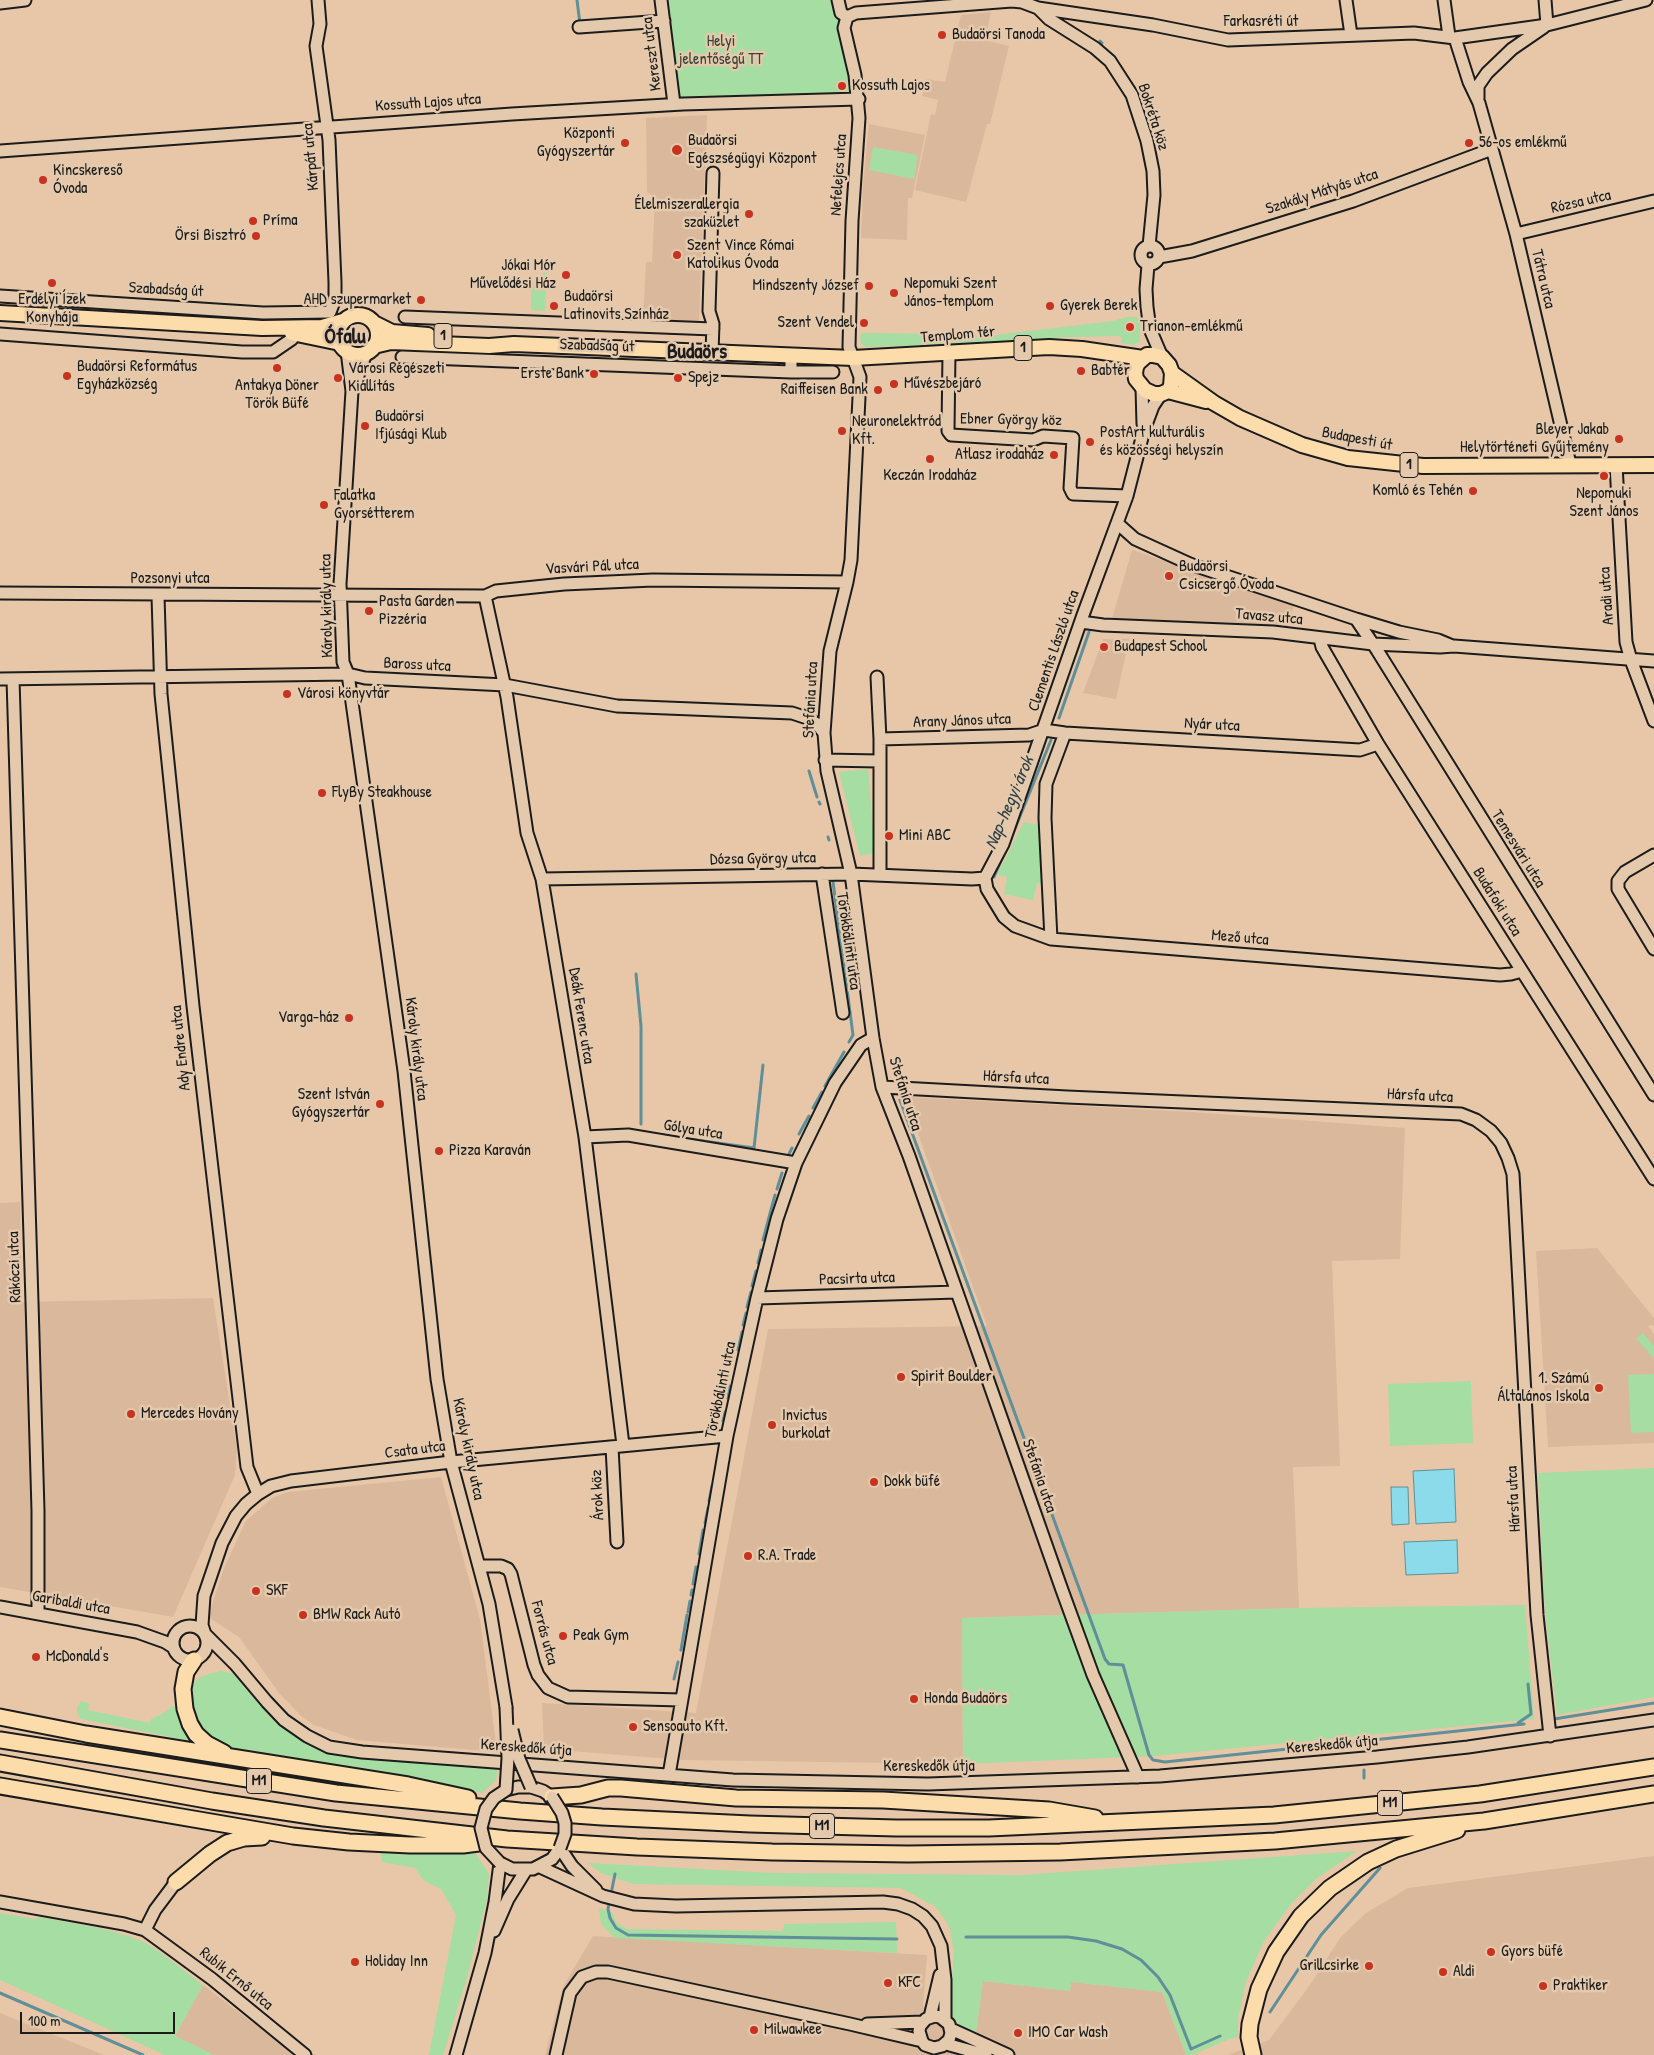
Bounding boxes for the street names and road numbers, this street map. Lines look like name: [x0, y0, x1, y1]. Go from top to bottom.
street label: Farkasréti út: [1224, 12, 1298, 32]
street label: Kereszt utca: [638, 16, 666, 92]
street label: Bokréta köz: [1133, 81, 1173, 153]
street label: Kossuth Lajos utca: [374, 90, 482, 116]
street label: Kárpát utca: [298, 123, 324, 191]
street label: Nefelejcs utca: [827, 134, 851, 216]
street label: Szakály Mátyás utca: [1264, 165, 1380, 219]
street label: Rózsa utca: [1549, 186, 1613, 218]
street label: Tátra utca: [1527, 248, 1559, 310]
street label: Szabadság út: [128, 278, 204, 302]
street label: Templom tér: [920, 322, 996, 348]
road number: 1: [434, 324, 452, 348]
street label: Szabadság út: [559, 335, 635, 357]
road number: 1: [1014, 336, 1032, 360]
street label: Ebner György köz: [960, 410, 1062, 430]
street label: Budapesti út: [1320, 423, 1394, 455]
road number: 1: [1400, 452, 1418, 478]
street label: Károly király utca: [316, 554, 338, 658]
street label: Vasvári Pál utca: [545, 555, 639, 579]
street label: Aradi utca: [1595, 566, 1619, 626]
street label: Pozsonyi utca: [130, 569, 210, 589]
street label: Clementis László utca: [1024, 588, 1084, 714]
street label: Tavasz utca: [1235, 604, 1303, 630]
street label: Baross utca: [383, 654, 451, 676]
street label: Stefánia utca: [799, 661, 823, 739]
street label: Arany János utca: [913, 710, 1011, 732]
street label: Nyár utca: [1184, 714, 1240, 736]
street label: Temesvári utca: [1487, 807, 1549, 891]
street label: Dózsa György utca: [710, 848, 816, 870]
street label: Budafoki utca: [1468, 864, 1526, 940]
street label: Törökbálinti utca: [832, 891, 864, 991]
street label: Mező utca: [1211, 926, 1269, 950]
street label: Deák Ferenc utca: [564, 967, 598, 1065]
street label: Károly király utca: [400, 996, 432, 1102]
street label: Ady Endre utca: [167, 1004, 195, 1092]
street label: Stefánia utca: [884, 1055, 926, 1133]
street label: Hársfa utca: [982, 1067, 1050, 1089]
street label: Hársfa utca: [1386, 1085, 1454, 1107]
street label: Gólya utca: [662, 1116, 724, 1144]
street label: Rákóczi utca: [4, 1231, 26, 1303]
street label: Pacsirta utca: [819, 1268, 895, 1290]
street label: Törökbálinti utca: [701, 1340, 741, 1440]
street label: Károly király utca: [448, 1396, 488, 1502]
street label: Csata utca: [384, 1437, 446, 1463]
street label: Stefánia utca: [1017, 1437, 1061, 1515]
street label: Hársfa utca: [1503, 1465, 1525, 1533]
street label: Árok köz: [587, 1469, 609, 1521]
street label: Garibaldi utca: [31, 1587, 111, 1619]
street label: Forrás utca: [526, 1599, 562, 1667]
street label: Kereskedők útja: [1286, 1731, 1378, 1759]
street label: Kereskedők útja: [480, 1735, 572, 1761]
street label: Kereskedők útja: [883, 1757, 975, 1777]
road number: M1: [246, 1768, 272, 1794]
road number: M1: [1378, 1790, 1402, 1816]
road number: M1: [810, 1814, 834, 1838]
street label: Rubik Ernő utca: [195, 1943, 277, 2015]

